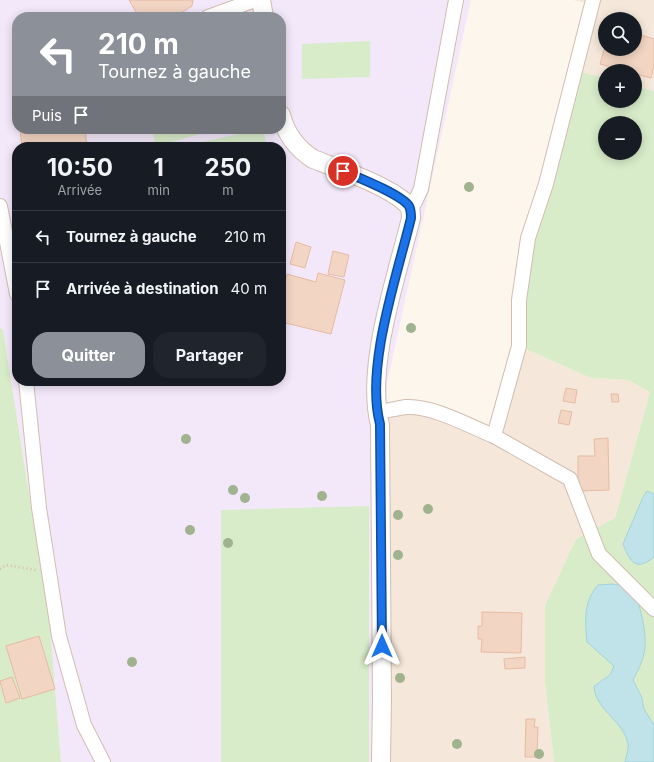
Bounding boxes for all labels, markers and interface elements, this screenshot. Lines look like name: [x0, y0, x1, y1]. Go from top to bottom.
map controls: [598, 12, 642, 160]
button: search: [598, 12, 642, 56]
text: 210 m: [98, 27, 179, 61]
icon: left: [32, 28, 84, 80]
text: Tournez à gauche: [98, 61, 251, 82]
button: +: [598, 64, 642, 108]
icon: arrive: [70, 104, 92, 126]
text: Puis: [32, 106, 62, 125]
button: −: [598, 116, 642, 160]
text: 10:50: [47, 153, 113, 182]
text: 1: [154, 153, 164, 182]
text: 250: [205, 153, 251, 182]
pin: [326, 154, 360, 188]
icon: arrive: [332, 160, 354, 182]
text: Arrivée: [58, 182, 102, 198]
text: min: [148, 182, 170, 198]
text: m: [222, 182, 234, 198]
icon: left: [32, 226, 54, 248]
text: Tournez à gauche: [66, 227, 197, 246]
text: 210 m: [224, 227, 266, 246]
icon: arrive: [32, 278, 54, 300]
text: Arrivée à destination: [66, 279, 219, 298]
text: 40 m: [231, 279, 267, 298]
button: Quitter: [32, 332, 145, 378]
button: Partager: [153, 332, 266, 378]
position arrow: [361, 625, 403, 667]

